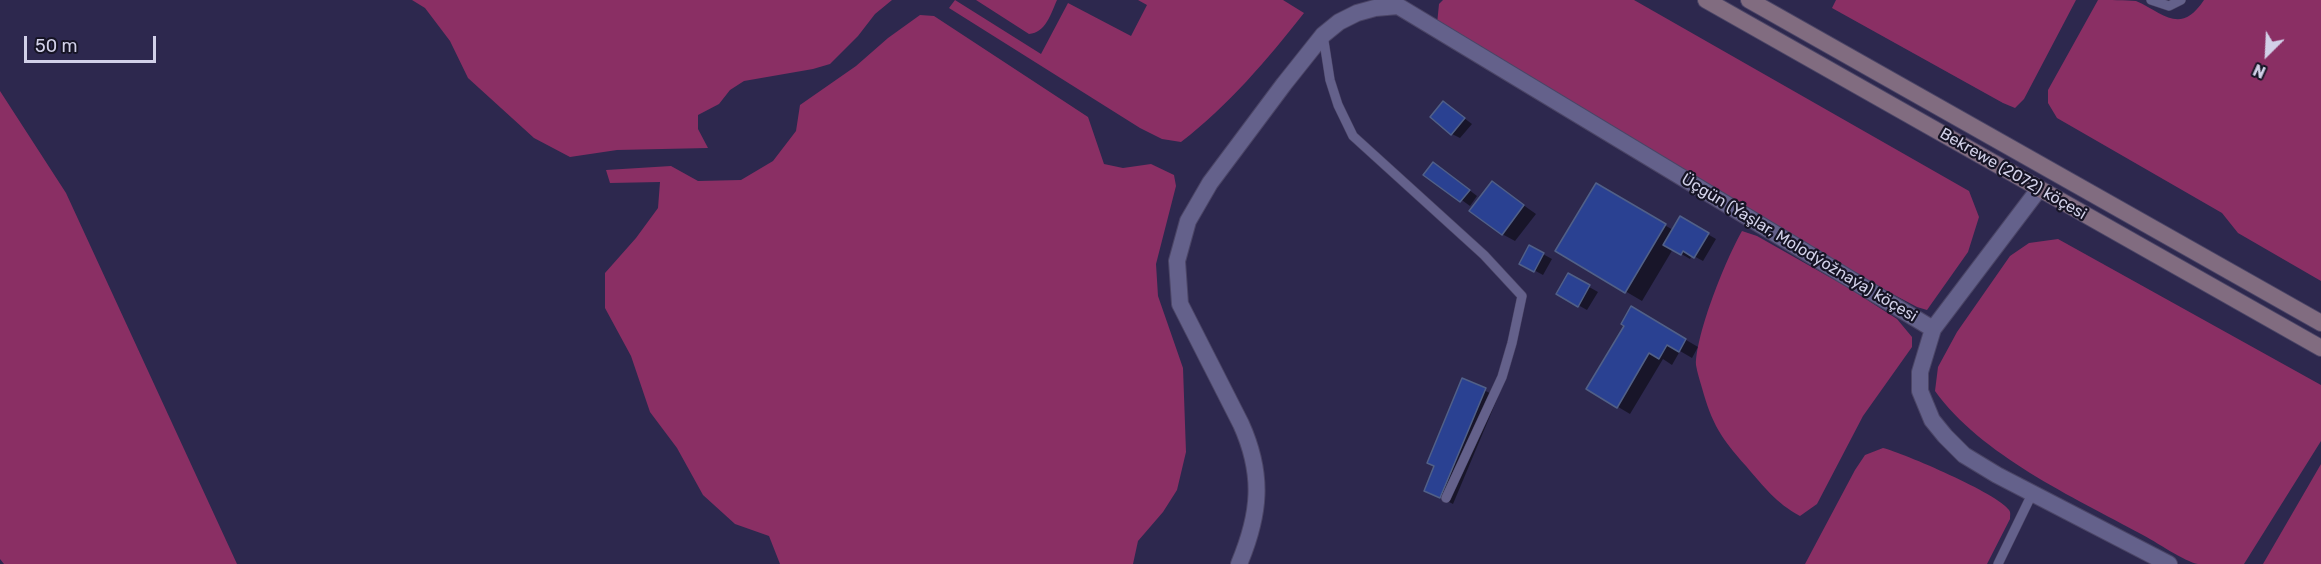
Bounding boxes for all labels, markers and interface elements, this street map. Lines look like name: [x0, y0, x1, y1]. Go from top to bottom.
scale bar: [27, 24, 159, 62]
north arrow: [2237, 24, 2297, 84]
text: 50 m: [35, 35, 78, 57]
text: N: [2250, 60, 2269, 82]
street label: Bekrewe (2072) köçesi: [1936, 124, 2090, 224]
street label: Üçgün (Ýaşlar, Molodýožnaýa) köçesi: [1678, 170, 1920, 326]

